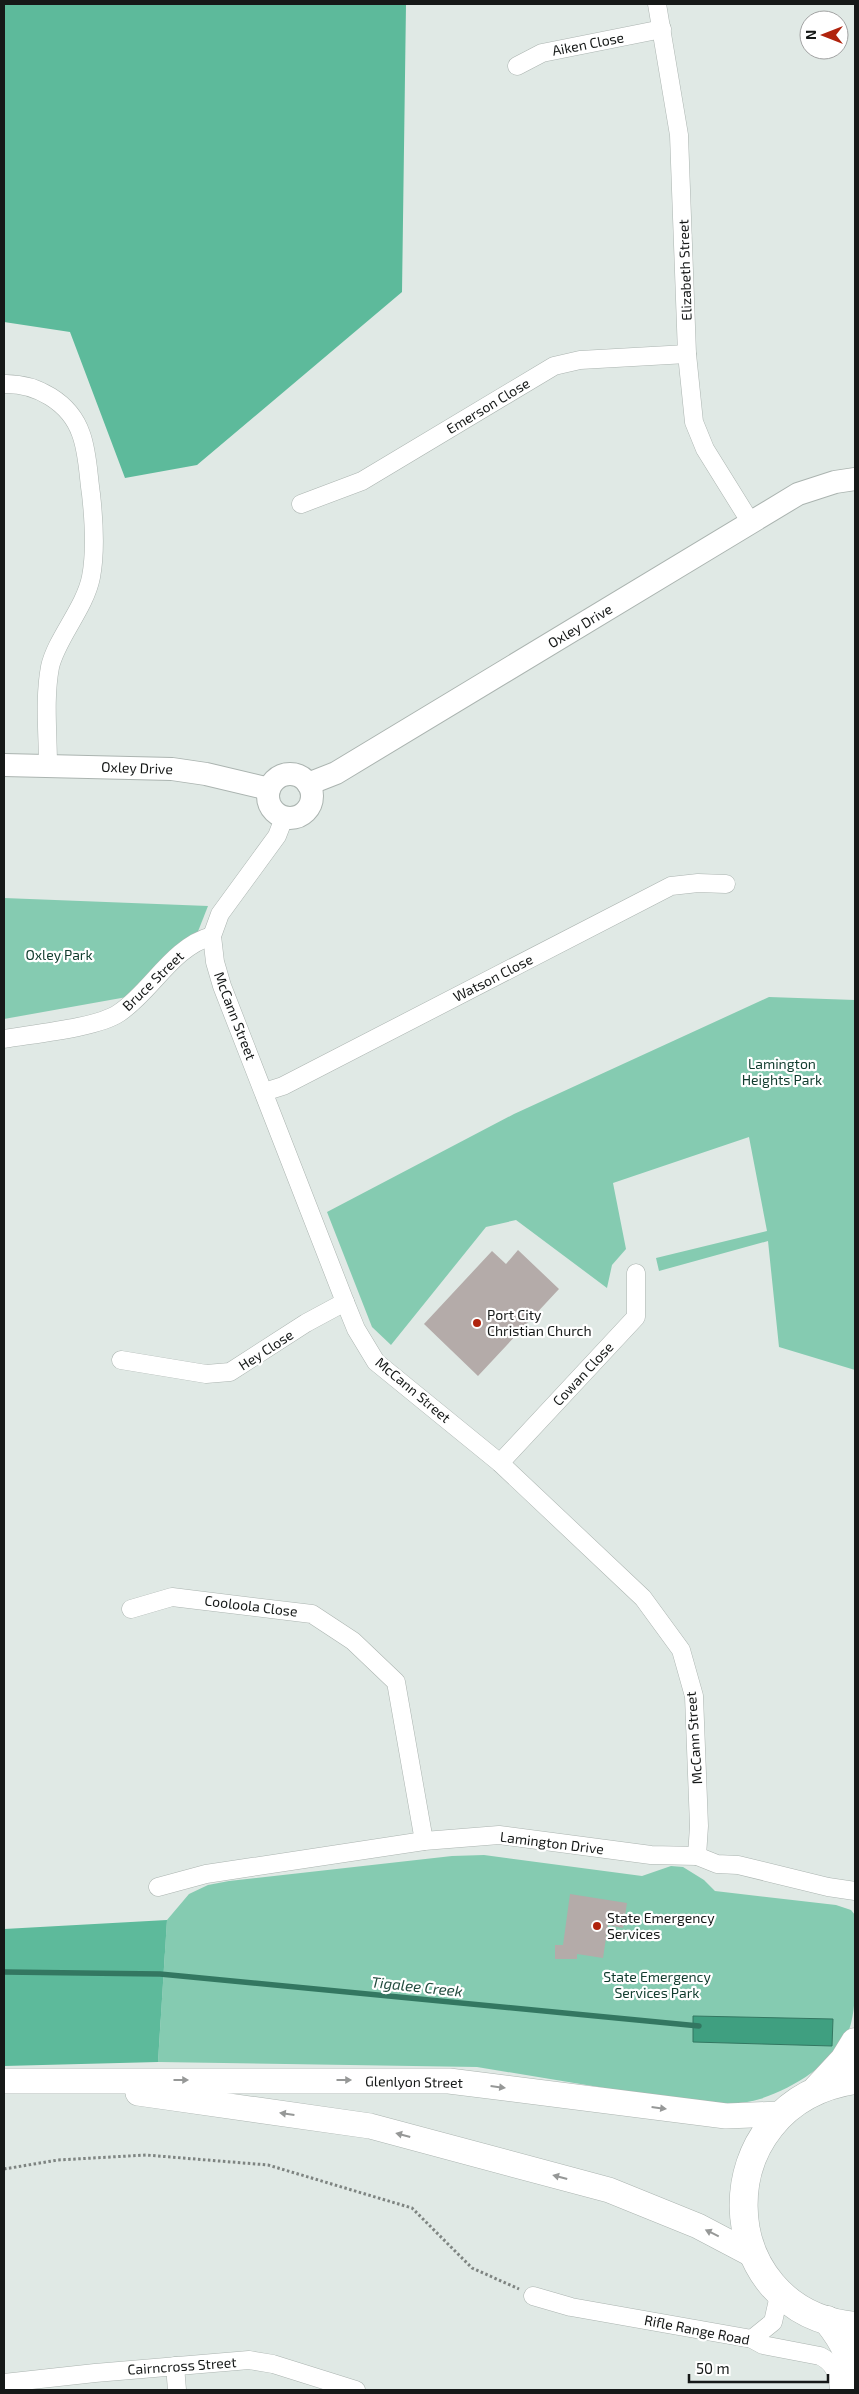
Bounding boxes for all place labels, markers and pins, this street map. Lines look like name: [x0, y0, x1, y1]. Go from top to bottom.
place label: Port City Christian Church: [487, 1306, 592, 1339]
marker: Port City Christian Church: [471, 1317, 483, 1329]
place label: State Emergency Services: [607, 1909, 715, 1942]
marker: State Emergency Services: [591, 1920, 603, 1932]

